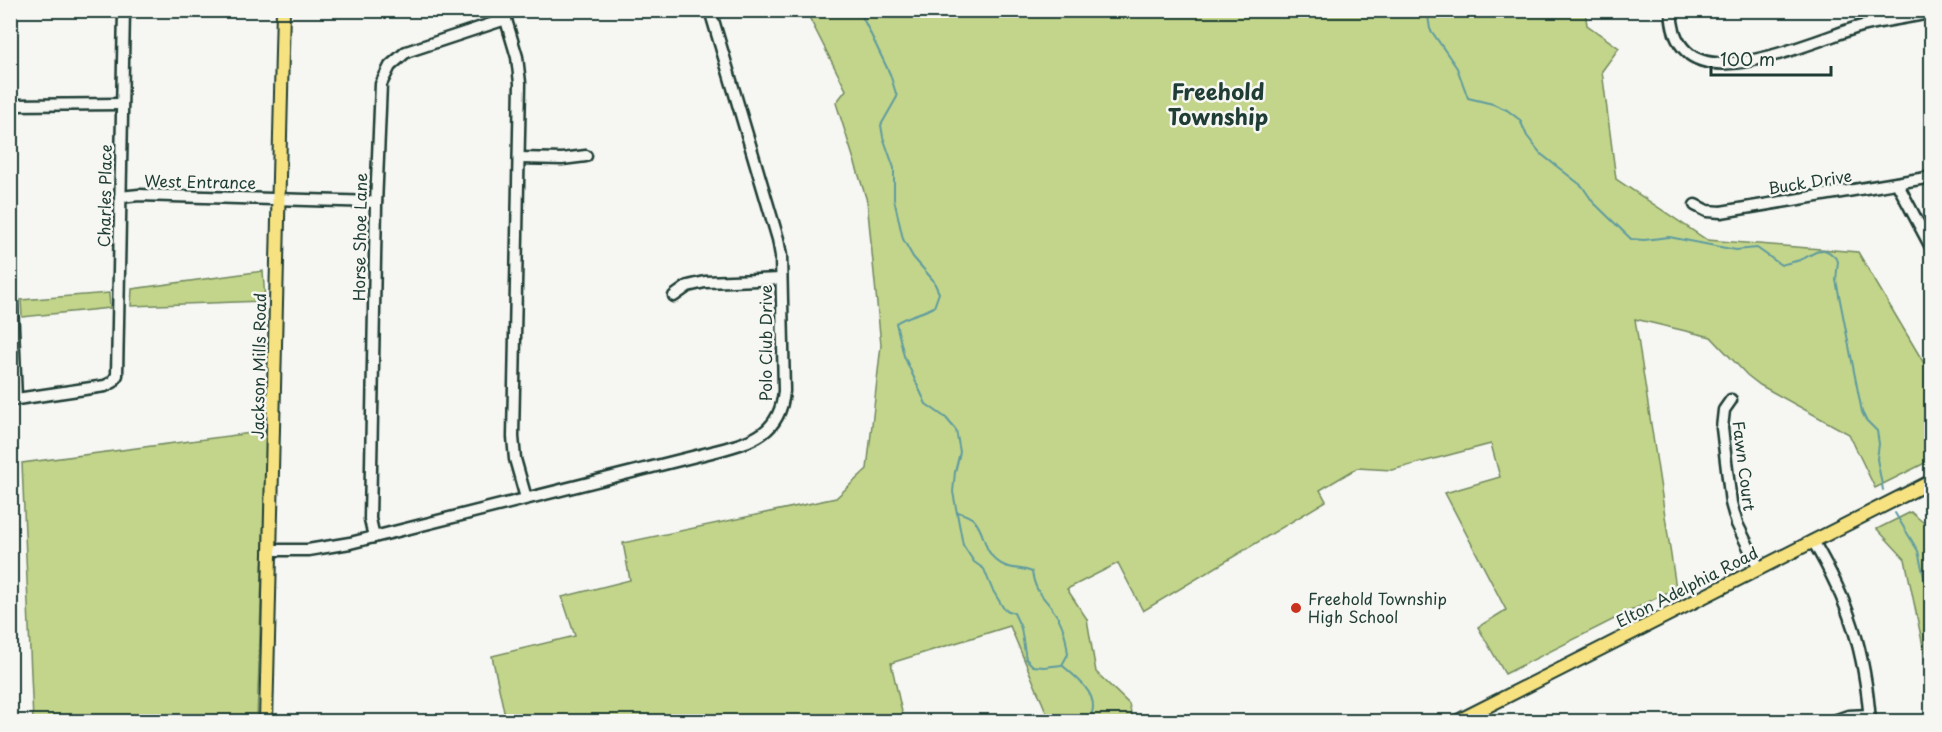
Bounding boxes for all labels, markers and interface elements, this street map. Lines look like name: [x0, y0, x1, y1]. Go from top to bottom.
scale bar: [1711, 39, 1831, 77]
text: 100 m: [1720, 45, 1775, 72]
district label: Freehold Township: [1168, 74, 1268, 132]
street label: Charles Place: [91, 144, 117, 248]
street label: Buck Drive: [1766, 163, 1854, 199]
street label: West Entrance: [144, 168, 256, 194]
street label: Horse Shoe Lane: [346, 173, 372, 301]
street label: Polo Club Drive: [753, 284, 777, 402]
street label: Jackson Mills Road: [245, 293, 271, 439]
street label: Fawn Court: [1728, 420, 1762, 513]
street label: Elton Adelphia Road: [1611, 540, 1762, 632]
place label: Freehold Township High School: [1308, 586, 1447, 628]
marker: Freehold Township High School: [1289, 601, 1303, 615]

